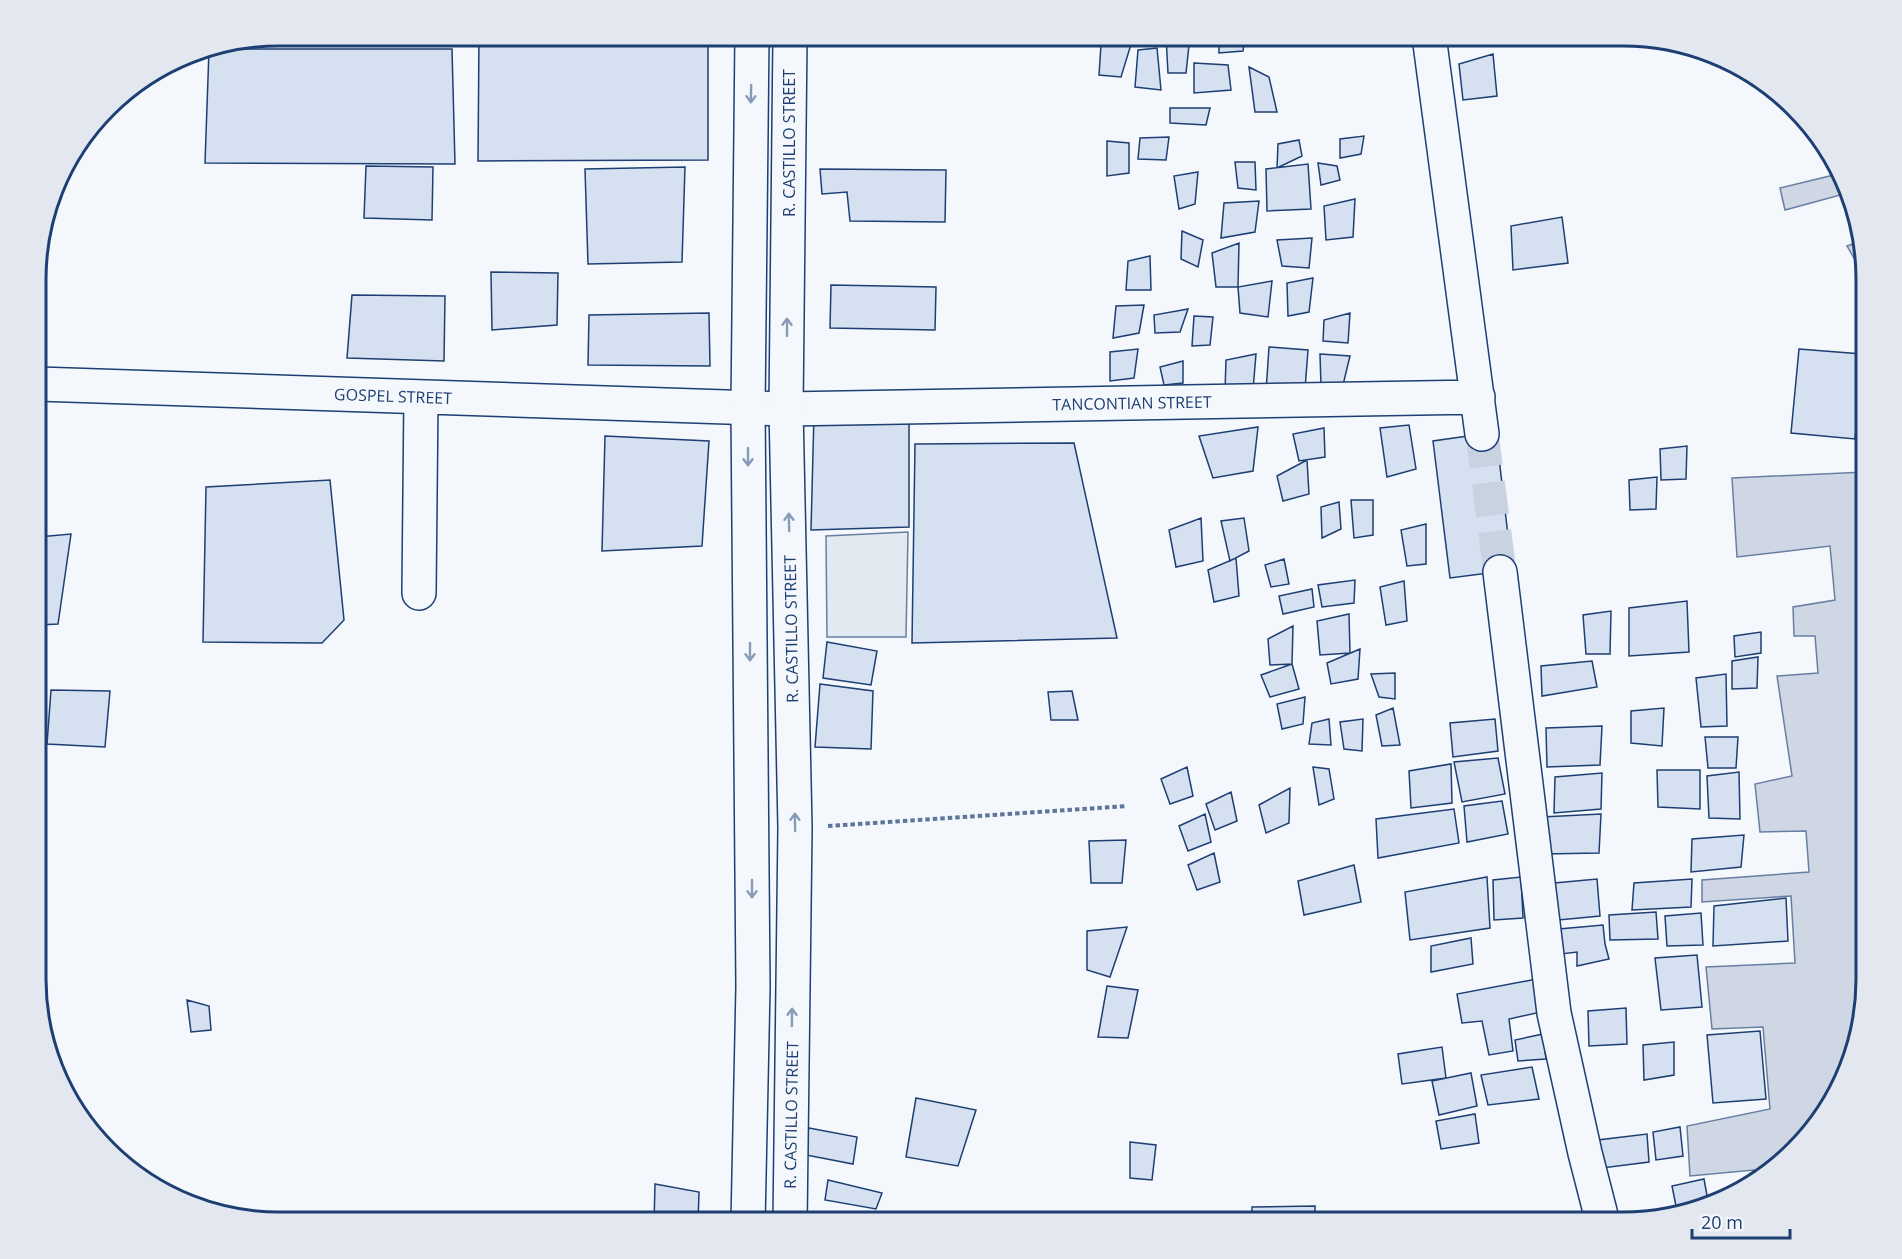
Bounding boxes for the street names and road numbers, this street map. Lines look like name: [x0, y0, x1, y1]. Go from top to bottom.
street label: R. CASTILLO STREET: [778, 69, 800, 217]
street label: GOSPEL STREET: [334, 383, 452, 409]
street label: TANCONTIAN STREET: [1052, 391, 1212, 415]
street label: R. CASTILLO STREET: [779, 555, 803, 703]
street label: R. CASTILLO STREET: [779, 1041, 803, 1189]

